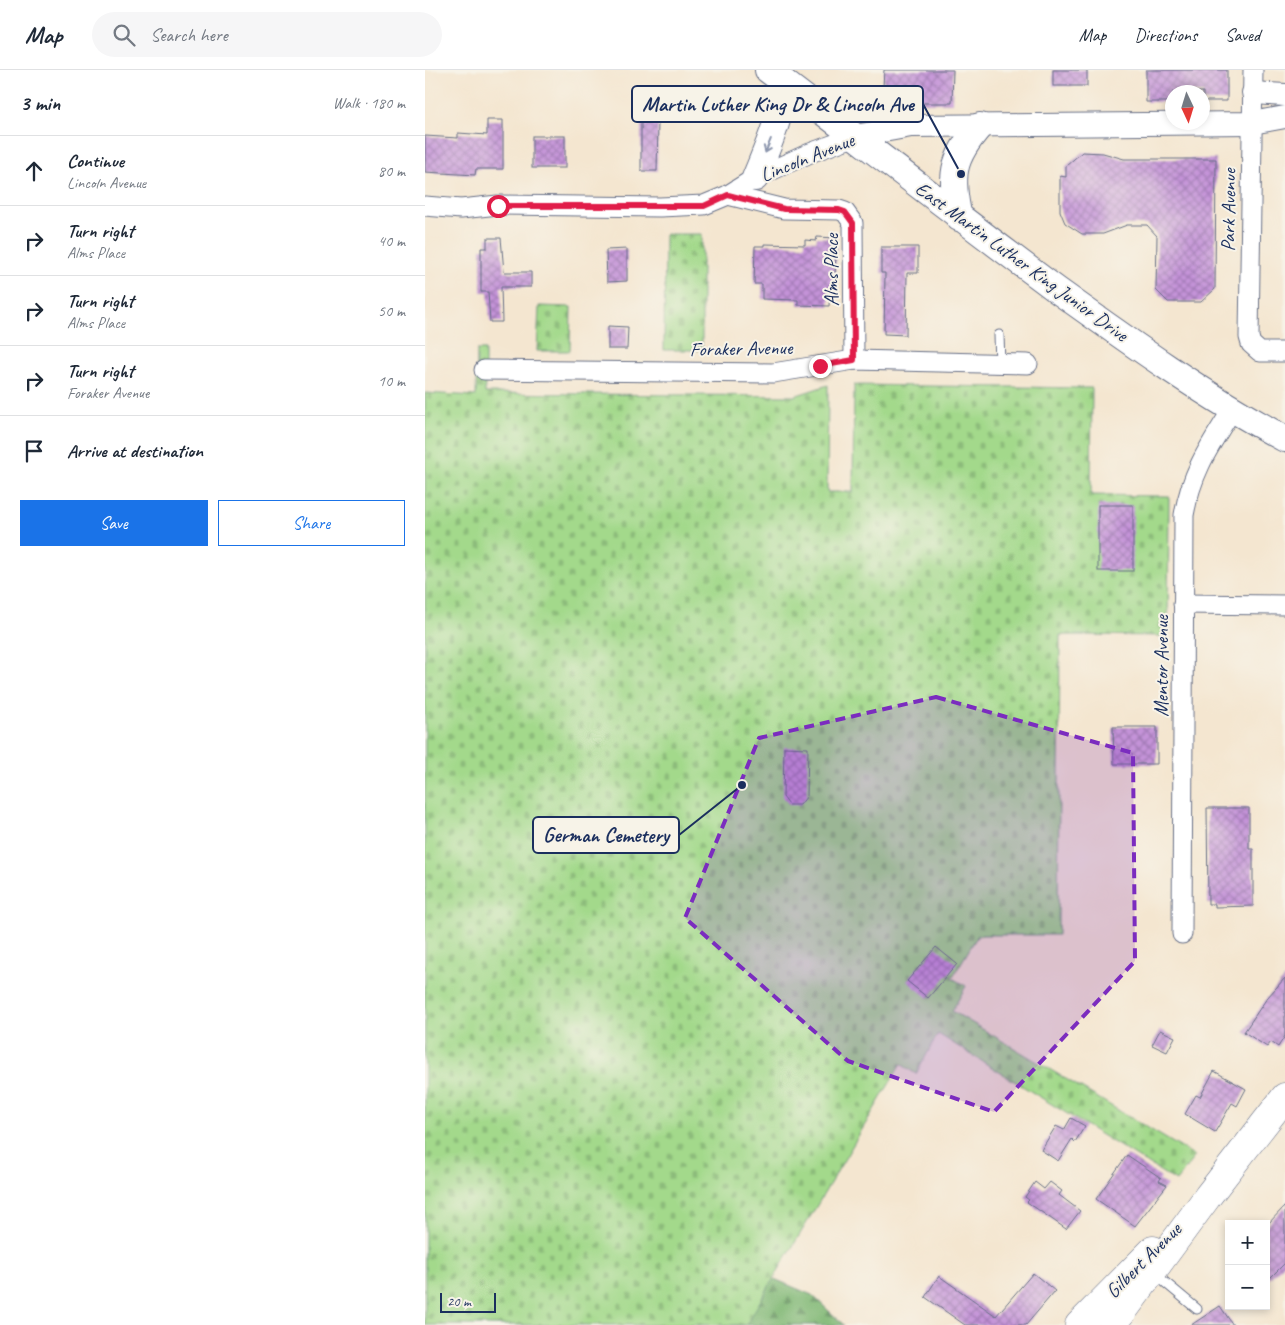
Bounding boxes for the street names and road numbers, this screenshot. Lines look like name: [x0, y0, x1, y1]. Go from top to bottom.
street label: Lincoln Avenue: [757, 127, 859, 188]
street label: Park Avenue: [1215, 167, 1242, 252]
street label: East Martin Luther King Junior Drive: [910, 176, 1134, 348]
street label: Alms Place: [819, 232, 844, 306]
street label: Foraker Avenue: [689, 335, 794, 362]
street label: Mentor Avenue: [1149, 614, 1174, 717]
street label: Gilbert Avenue: [1100, 1216, 1188, 1303]

